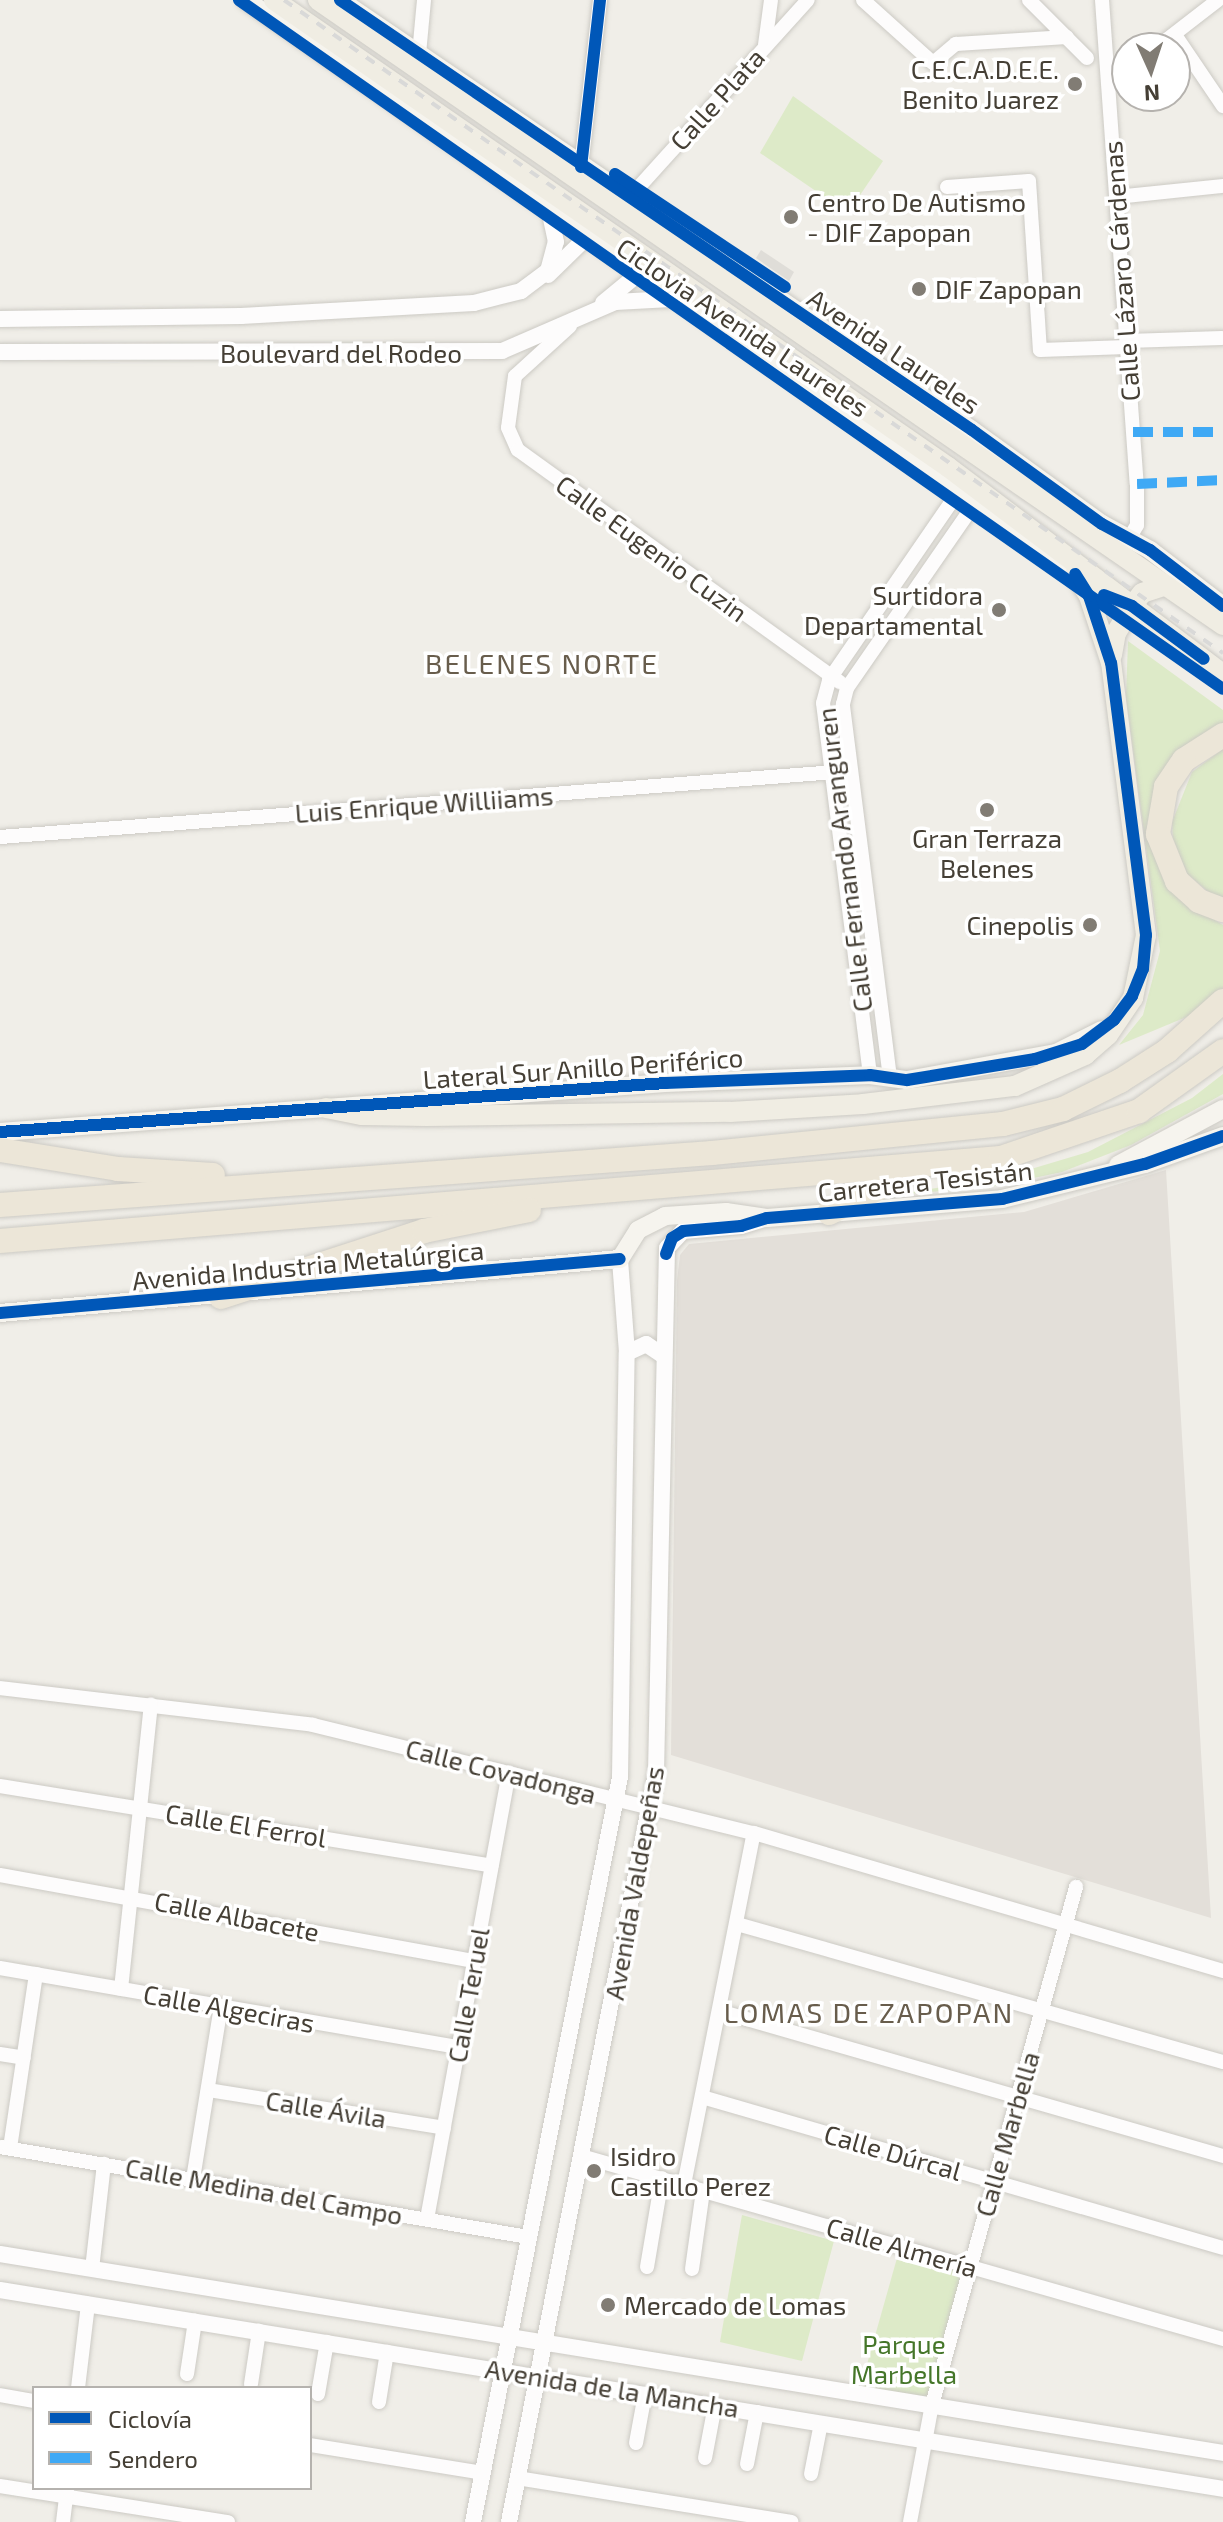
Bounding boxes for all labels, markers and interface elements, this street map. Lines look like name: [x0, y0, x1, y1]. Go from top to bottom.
north arrow: [1111, 32, 1191, 112]
street label: Calle Plata: [663, 42, 771, 156]
place label: C.E.C.A.D.E.E. Benito Juarez: [902, 53, 1059, 114]
marker: C.E.C.A.D.E.E. Benito Juarez: [1066, 75, 1084, 93]
text: N: [1144, 81, 1161, 107]
street label: Calle Lázaro Cárdenas: [1096, 140, 1146, 402]
place label: Centro De Autismo - DIF Zapopan: [807, 186, 1027, 248]
marker: Centro De Autismo - DIF Zapopan: [782, 208, 800, 226]
street label: Ciclovia Avenida Laureles: [611, 231, 875, 423]
place label: DIF Zapopan: [935, 273, 1082, 305]
marker: DIF Zapopan: [910, 280, 928, 298]
street label: Avenida Laureles: [802, 282, 986, 420]
street label: Boulevard del Rodeo: [220, 337, 462, 369]
street label: Calle Eugenio Cuzin: [550, 468, 754, 628]
place label: Surtidora Departamental: [804, 579, 983, 640]
marker: Surtidora Departamental: [990, 601, 1008, 619]
district label: BELENES NORTE: [425, 646, 659, 680]
street label: Calle Fernando Aranguren: [810, 706, 878, 1014]
street label: Luis Enrique Williiams: [294, 779, 554, 829]
marker: Gran Terraza Belenes: [978, 801, 996, 819]
place label: Gran Terraza Belenes: [912, 822, 1062, 884]
place label: Cinepolis: [966, 909, 1074, 941]
marker: Cinepolis: [1081, 916, 1099, 934]
street label: Lateral Sur Anillo Periférico: [421, 1041, 745, 1095]
street label: Carretera Tesistán: [816, 1154, 1034, 1208]
street label: Avenida Industria Metalúrgica: [131, 1234, 485, 1296]
street label: Calle Covadonga: [403, 1732, 599, 1810]
street label: Avenida Valdepeñas: [598, 1763, 670, 2003]
street label: Calle El Ferrol: [163, 1797, 329, 1853]
street label: Calle Albacete: [152, 1885, 322, 1947]
street label: Calle Teruel: [441, 1925, 495, 2065]
street label: Calle Algeciras: [141, 1978, 317, 2038]
district label: LOMAS DE ZAPOPAN: [724, 1995, 1014, 2029]
street label: Calle Marbella: [969, 2048, 1045, 2220]
street label: Calle Ávila: [263, 2084, 389, 2134]
street label: Calle Dúrcal: [821, 2118, 965, 2186]
place label: Isidro Castillo Perez: [610, 2140, 771, 2202]
street label: Calle Medina del Campo: [123, 2151, 405, 2231]
marker: Isidro Castillo Perez: [585, 2162, 603, 2180]
street label: Calle Almería: [823, 2210, 981, 2284]
place label: Mercado de Lomas: [624, 2289, 846, 2321]
marker: Mercado de Lomas: [599, 2296, 617, 2314]
park label: Parque Marbella: [851, 2328, 957, 2390]
street label: Avenida de la Mancha: [483, 2353, 741, 2423]
legend: [32, 2386, 312, 2490]
text: Ciclovía: [108, 2404, 192, 2433]
text: Sendero: [108, 2444, 198, 2473]

